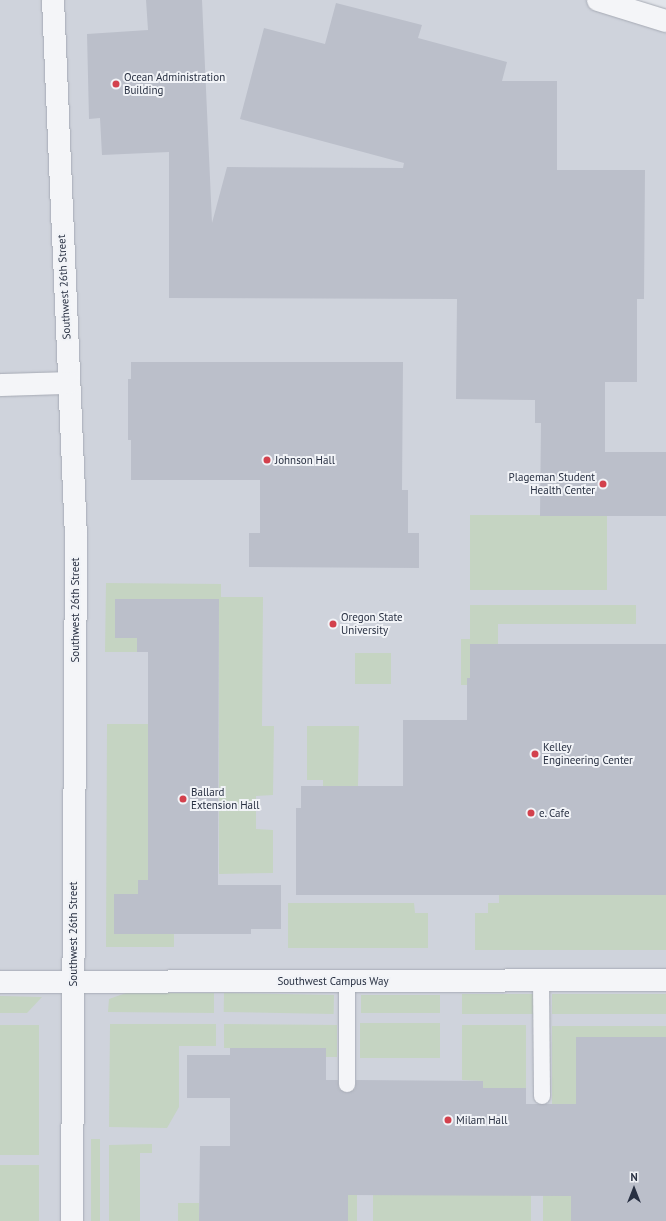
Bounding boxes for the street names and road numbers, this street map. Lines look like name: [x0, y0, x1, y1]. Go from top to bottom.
street label: Southwest 26th Street: [55, 234, 73, 340]
street label: Southwest 26th Street: [68, 557, 82, 663]
street label: Southwest 26th Street: [66, 881, 80, 987]
street label: Southwest Campus Way: [277, 974, 389, 988]

